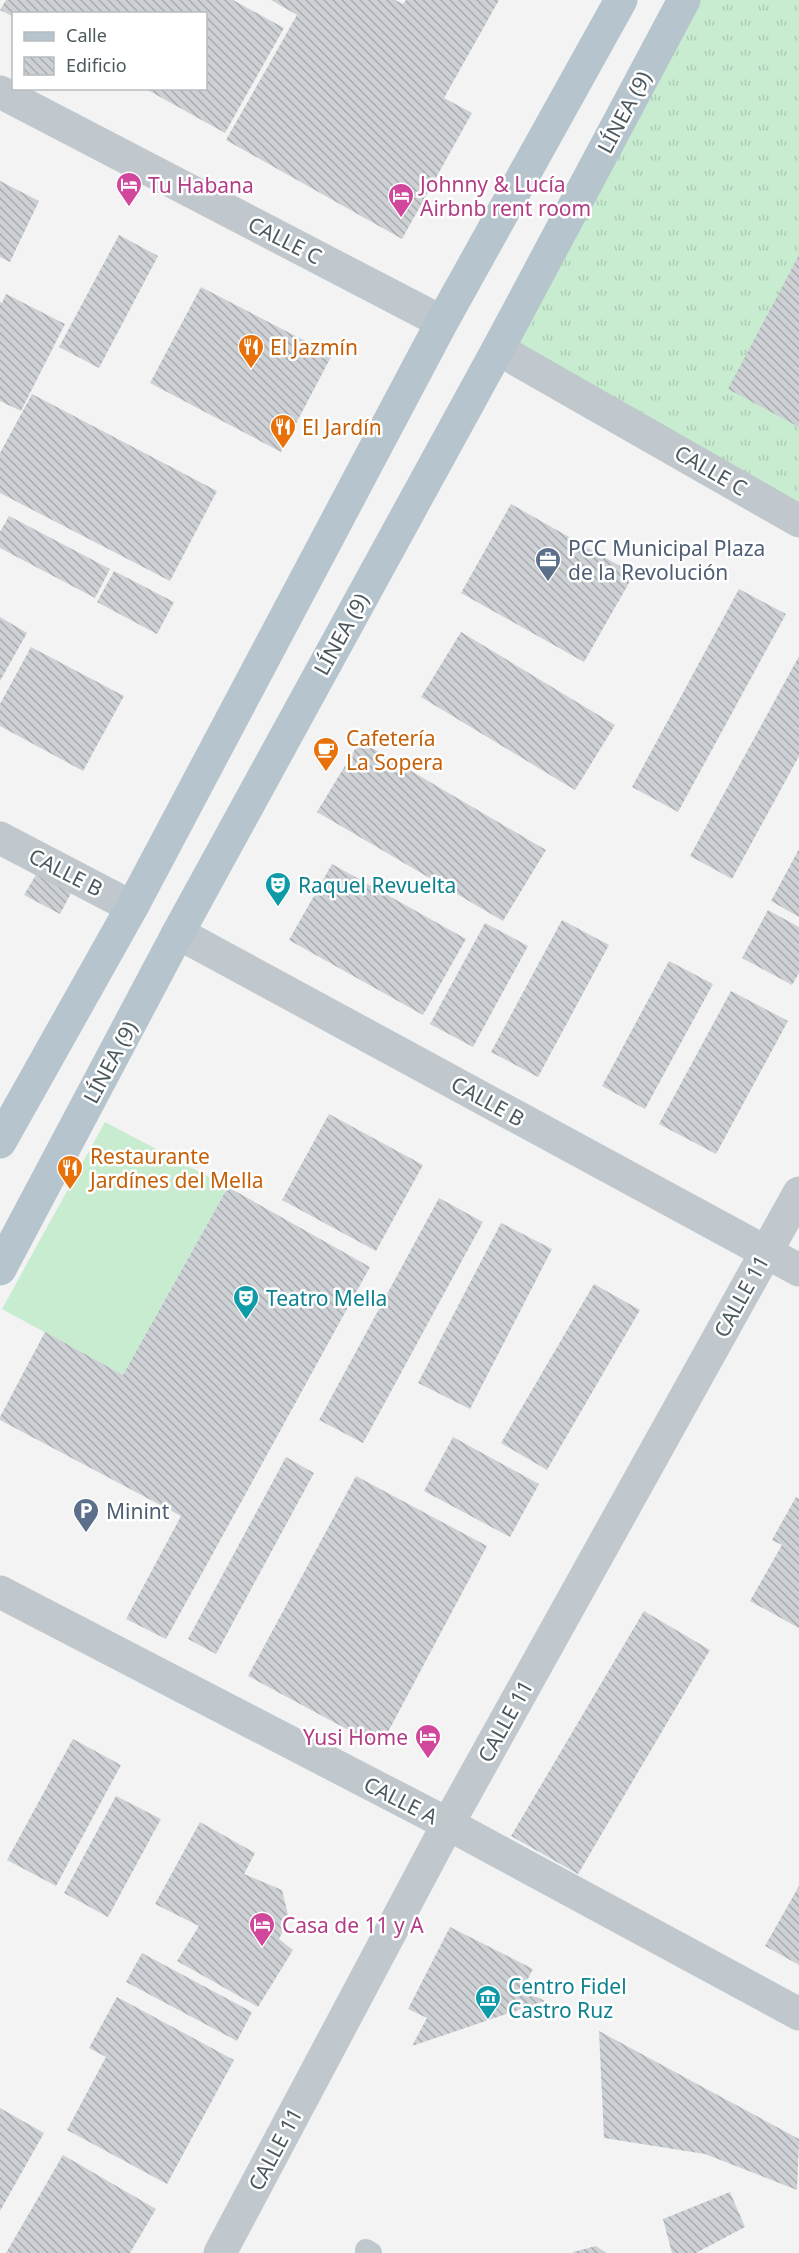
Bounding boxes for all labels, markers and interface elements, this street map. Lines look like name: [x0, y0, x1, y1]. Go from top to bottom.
legend: [12, 12, 207, 90]
text: Calle: [66, 23, 107, 47]
text: Edificio: [66, 53, 127, 77]
street label: LÍNEA (9): [591, 66, 657, 158]
hotel icon: Tu Habana: [114, 170, 144, 208]
place label: Johnny & Lucía Airbnb rent room: [418, 170, 591, 222]
place label: Tu Habana: [148, 171, 254, 199]
hotel icon: Johnny & Lucía Airbnb rent room: [386, 181, 416, 219]
street label: CALLE C: [243, 210, 327, 270]
restaurant icon: El Jazmín: [236, 332, 266, 370]
place label: El Jazmín: [270, 333, 358, 361]
restaurant icon: El Jardín: [268, 412, 298, 450]
place label: El Jardín: [302, 413, 382, 441]
street label: CALLE C: [670, 438, 752, 502]
place label: PCC Municipal Plaza de la Revolución: [568, 534, 765, 586]
office icon: PCC Municipal Plaza de la Revolución: [533, 545, 563, 583]
street label: LÍNEA (9): [307, 588, 375, 680]
place label: Cafetería La Sopera: [346, 724, 443, 776]
cafe icon: Cafetería La Sopera: [311, 735, 341, 773]
street label: CALLE B: [24, 841, 108, 903]
theatre icon: Raquel Revuelta: [263, 870, 293, 908]
place label: Raquel Revuelta: [298, 871, 456, 899]
street label: LÍNEA (9): [77, 1016, 143, 1108]
street label: CALLE B: [446, 1069, 530, 1133]
place label: Restaurante Jardínes del Mella: [88, 1142, 264, 1194]
restaurant icon: Restaurante Jardínes del Mella: [55, 1153, 85, 1191]
street label: CALLE 11: [707, 1250, 775, 1342]
theatre icon: Teatro Mella: [231, 1283, 261, 1321]
place label: Teatro Mella: [266, 1284, 387, 1312]
parking icon: Minint: [71, 1496, 101, 1534]
place label: Minint: [106, 1497, 170, 1525]
street label: CALLE 11: [471, 1675, 539, 1767]
hotel icon: Yusi Home: [413, 1722, 443, 1760]
place label: Yusi Home: [303, 1723, 408, 1751]
street label: CALLE A: [359, 1770, 443, 1831]
hotel icon: Casa de 11 y A: [247, 1910, 277, 1948]
place label: Casa de 11 y A: [282, 1911, 424, 1939]
place label: Centro Fidel Castro Ruz: [508, 1972, 627, 2024]
museum icon: Centro Fidel Castro Ruz: [473, 1983, 503, 2021]
street label: CALLE 11: [242, 2103, 308, 2195]

